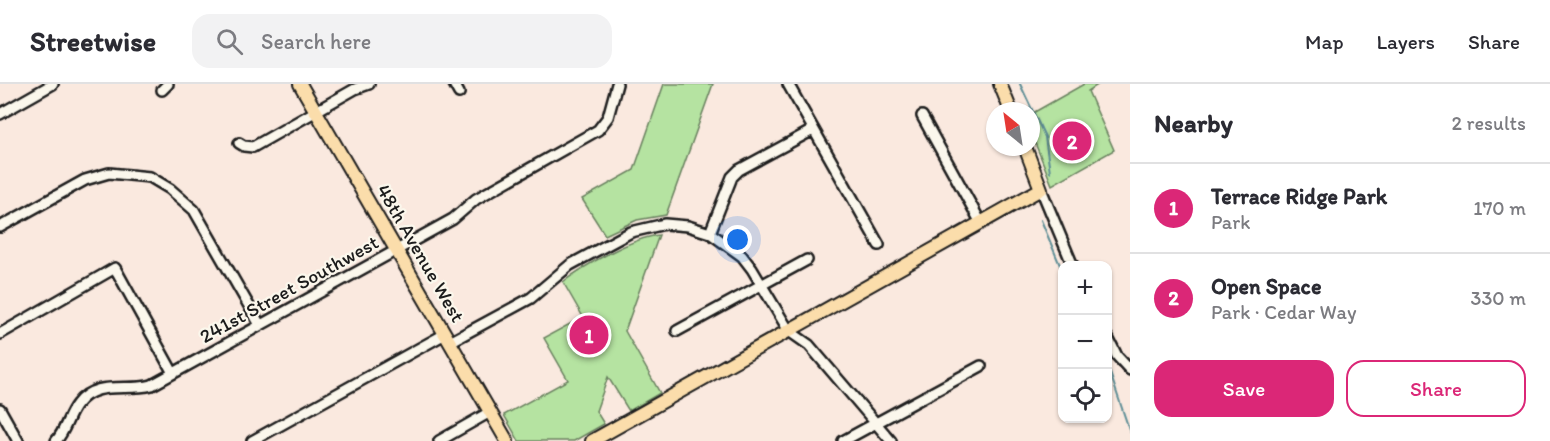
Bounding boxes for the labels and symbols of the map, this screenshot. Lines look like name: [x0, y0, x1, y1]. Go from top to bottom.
north arrow: [986, 102, 1040, 156]
pin: 2: [1052, 118, 1092, 164]
street label: 48th Avenue West: [372, 180, 470, 326]
your location: [723, 225, 752, 254]
street label: 241st Street Southwest: [195, 230, 383, 348]
pin: 1: [570, 312, 608, 358]

